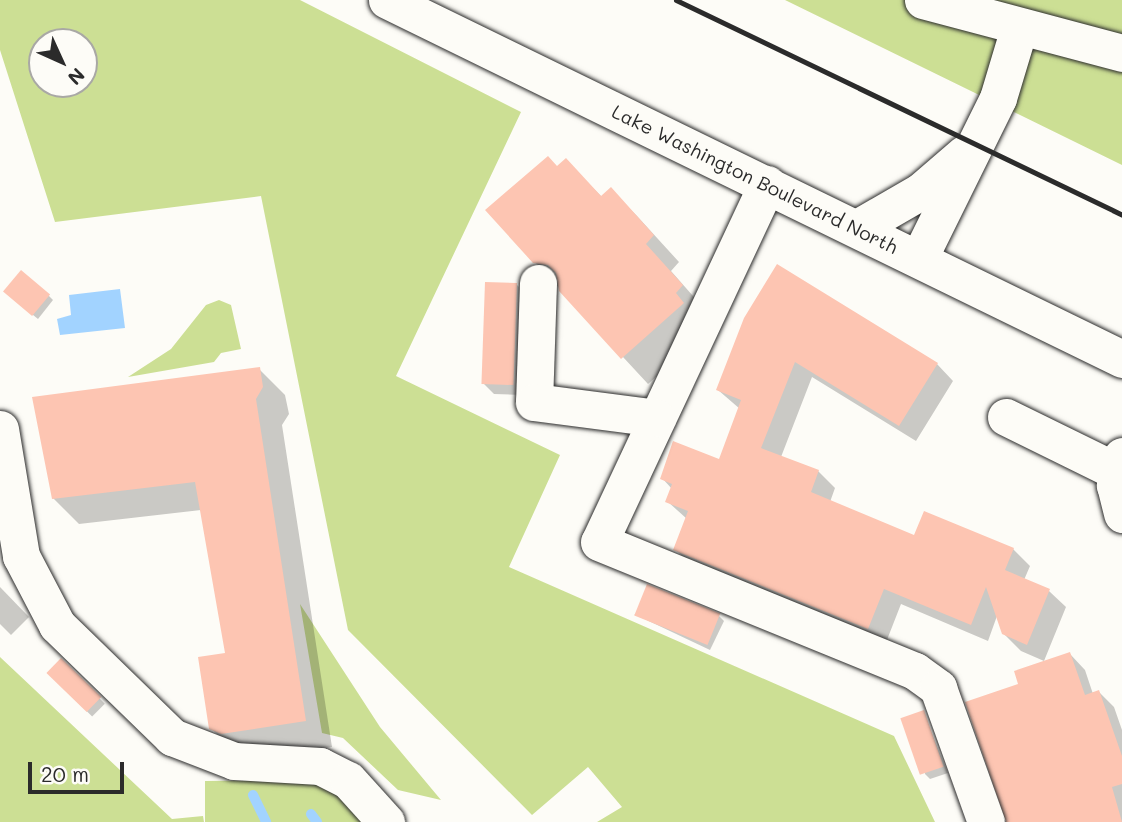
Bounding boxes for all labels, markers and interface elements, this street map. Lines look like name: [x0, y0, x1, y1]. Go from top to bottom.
north arrow: [28, 28, 98, 98]
text: N: [63, 63, 91, 91]
street label: Lake Washington Boulevard North: [608, 100, 902, 258]
scale bar: [32, 748, 128, 792]
text: 20 m: [41, 760, 89, 787]

